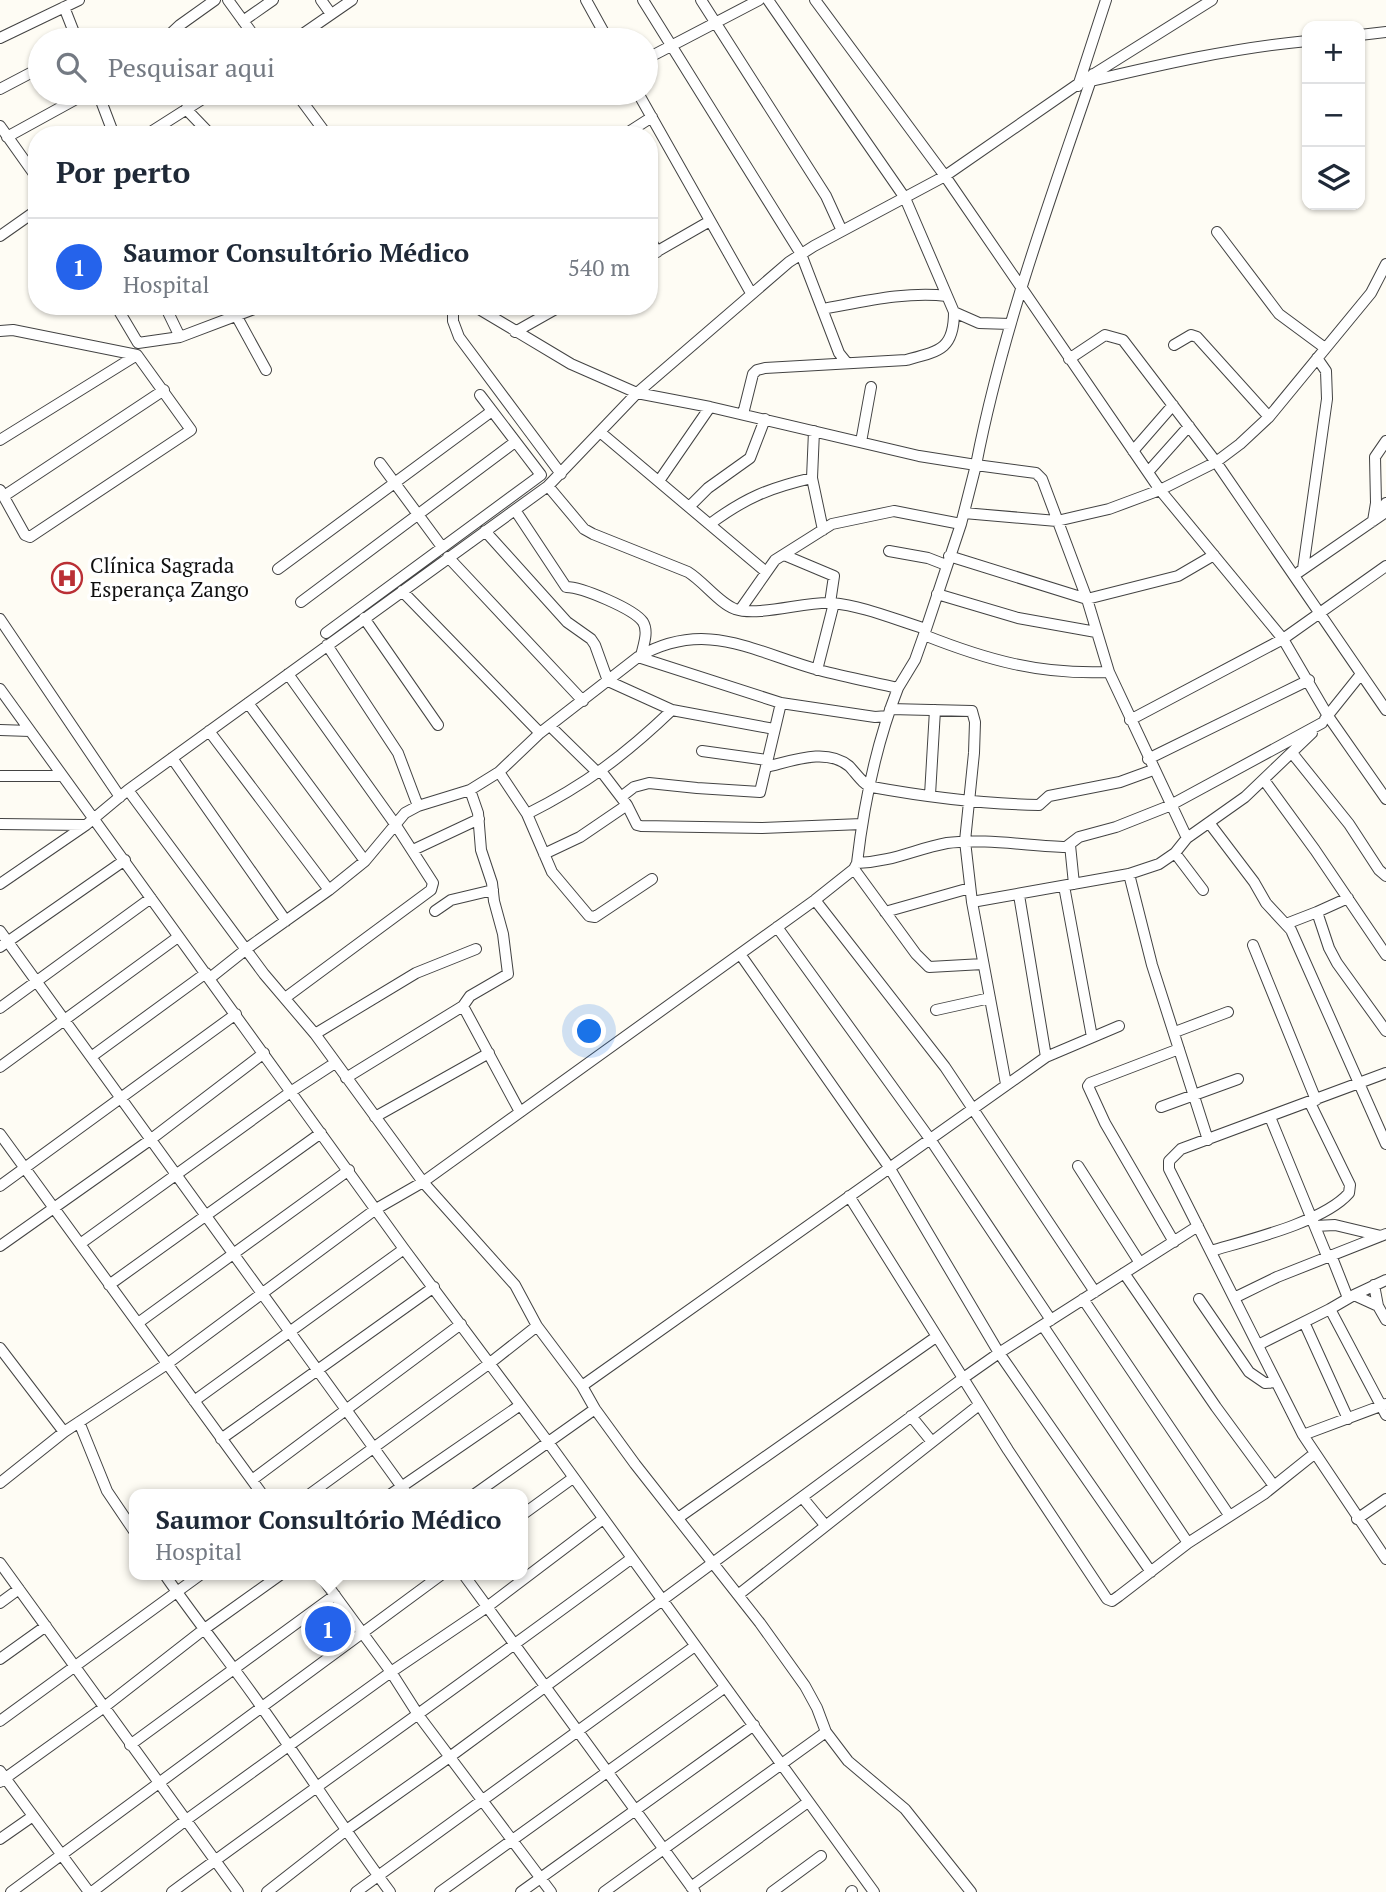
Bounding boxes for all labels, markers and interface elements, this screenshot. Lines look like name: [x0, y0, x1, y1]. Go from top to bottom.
map controls: [1302, 21, 1365, 210]
button: +: [1302, 21, 1365, 84]
search box: [28, 28, 658, 105]
icon: search: [52, 48, 90, 86]
text: Pesquisar aqui: [108, 50, 275, 84]
button: −: [1302, 84, 1365, 147]
button: layers: [1302, 147, 1365, 210]
text: Por perto: [56, 152, 190, 192]
text: Saumor Consultório Médico: [123, 235, 469, 269]
text: 1: [73, 252, 86, 283]
text: 540 m: [568, 252, 630, 283]
text: Hospital: [123, 269, 209, 300]
place label: Clínica Sagrada Esperança Zango: [90, 551, 249, 603]
hospital icon: Clínica Sagrada Esperança Zango: [50, 561, 84, 595]
your location: [572, 1014, 606, 1048]
popup: [129, 1489, 528, 1580]
text: Saumor Consultório Médico: [155, 1502, 502, 1536]
text: Hospital: [155, 1536, 242, 1567]
pin: 1: [305, 1603, 351, 1655]

